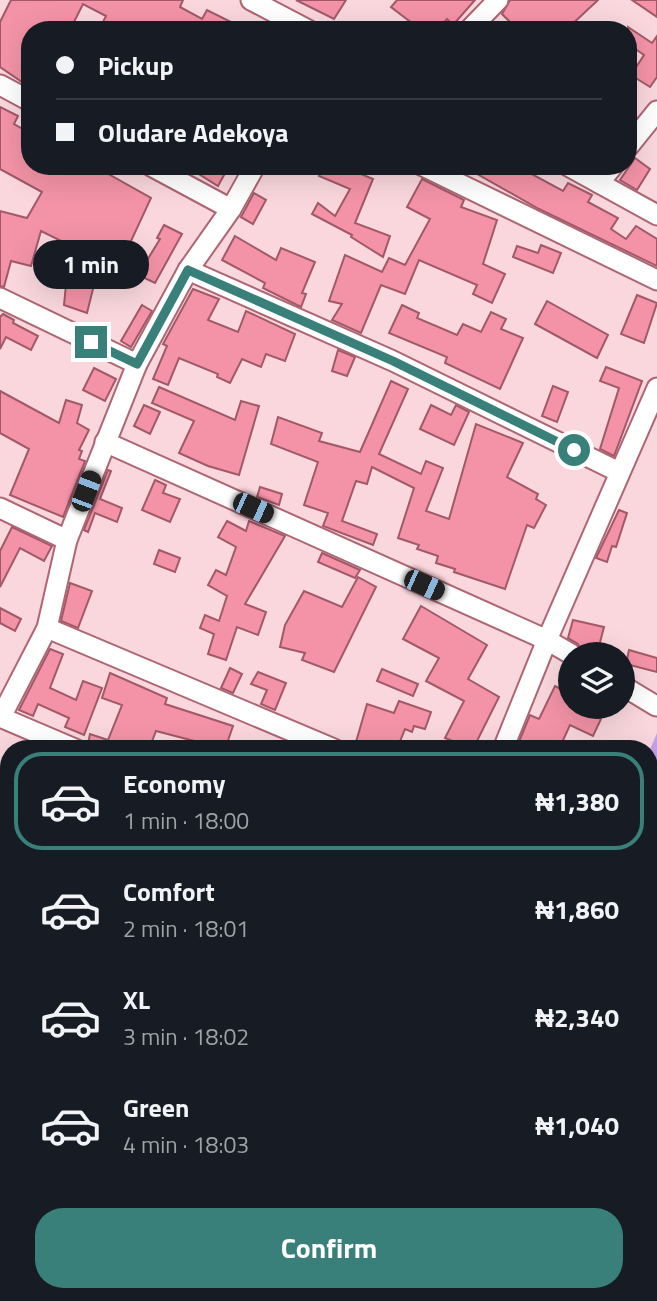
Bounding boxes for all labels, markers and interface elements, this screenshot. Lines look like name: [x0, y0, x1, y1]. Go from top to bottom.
text: Pickup: [98, 46, 174, 85]
text: Oludare Adekoya: [98, 113, 288, 152]
callout: 1 min: [33, 240, 149, 290]
text: 1 min: [63, 247, 119, 282]
route end: [75, 326, 107, 358]
route start: [558, 434, 590, 466]
car: [69, 468, 104, 514]
car: [230, 490, 277, 526]
car: [401, 567, 448, 603]
map controls: [558, 642, 635, 719]
button: layers: [558, 642, 635, 719]
text: Economy: [123, 764, 225, 803]
icon: car: [39, 770, 102, 833]
text: ₦1,380: [535, 782, 619, 821]
text: 1 min · 18:00: [123, 803, 249, 838]
text: Comfort: [123, 872, 215, 911]
icon: car: [39, 878, 102, 941]
text: ₦1,860: [535, 890, 619, 929]
text: 2 min · 18:01: [123, 911, 249, 946]
text: XL: [123, 980, 150, 1019]
icon: car: [39, 986, 102, 1049]
text: ₦2,340: [535, 998, 619, 1037]
text: 3 min · 18:02: [123, 1019, 249, 1054]
text: Green: [123, 1088, 189, 1127]
icon: car: [39, 1094, 102, 1157]
text: ₦1,040: [535, 1106, 619, 1145]
text: 4 min · 18:03: [123, 1127, 249, 1162]
button: Confirm: [35, 1208, 623, 1288]

